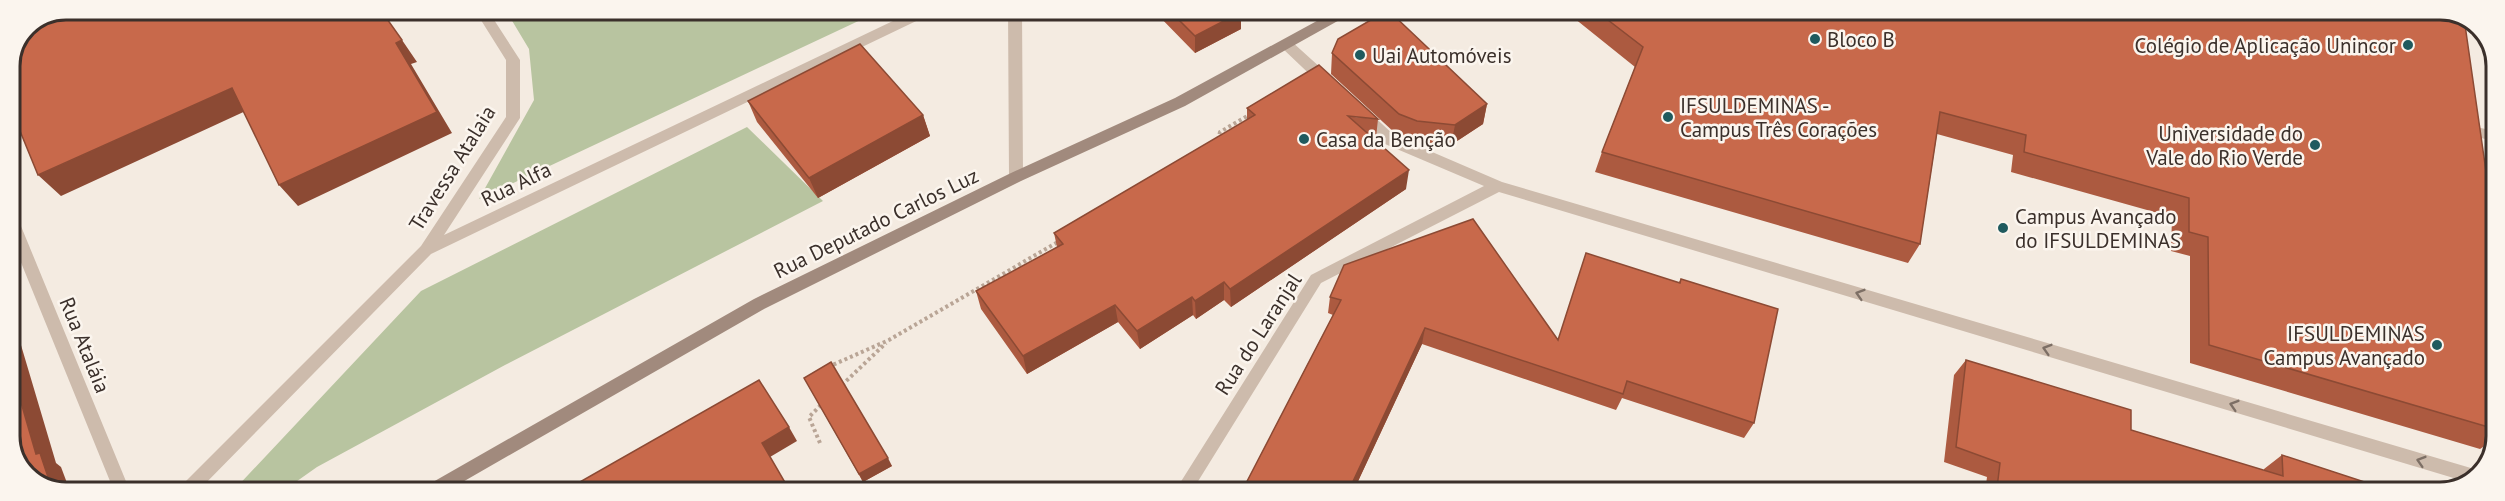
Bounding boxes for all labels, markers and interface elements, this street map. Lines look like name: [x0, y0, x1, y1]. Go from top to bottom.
place label: Bloco B: [1827, 26, 1895, 53]
marker: Bloco B: [1808, 32, 1822, 46]
place label: Colégio de Aplicação Unincor: [2135, 32, 2396, 59]
marker: Colégio de Aplicação Unincor: [2401, 38, 2415, 52]
place label: Uai Automóveis: [1372, 42, 1512, 69]
marker: Uai Automóveis: [1353, 48, 1367, 62]
place label: IFSULDEMINAS - Campus Três Corações: [1680, 92, 1877, 143]
street label: Travessa Atalaia: [403, 100, 501, 236]
marker: IFSULDEMINAS - Campus Três Corações: [1661, 110, 1675, 124]
place label: Universidade do Vale do Rio Verde: [2145, 120, 2303, 171]
place label: Casa da Benção: [1316, 126, 1456, 153]
marker: Casa da Benção: [1297, 132, 1311, 146]
marker: Universidade do Vale do Rio Verde: [2308, 138, 2322, 152]
street label: Rua Alfa: [477, 156, 555, 212]
street label: Rua Deputado Carlos Luz: [769, 162, 983, 284]
place label: Campus Avançado do IFSULDEMINAS: [2015, 203, 2181, 254]
marker: Campus Avançado do IFSULDEMINAS: [1996, 221, 2010, 235]
street label: Rua do Laranjal: [1209, 268, 1307, 400]
one-way arrow: [1855, 289, 1866, 301]
street label: Rua Ataláia: [54, 293, 116, 397]
place label: IFSULDEMINAS Campus Avançado: [2263, 320, 2425, 371]
marker: IFSULDEMINAS Campus Avançado: [2430, 338, 2444, 352]
one-way arrow: [2042, 344, 2053, 356]
one-way arrow: [2229, 400, 2240, 412]
one-way arrow: [2416, 456, 2427, 468]

